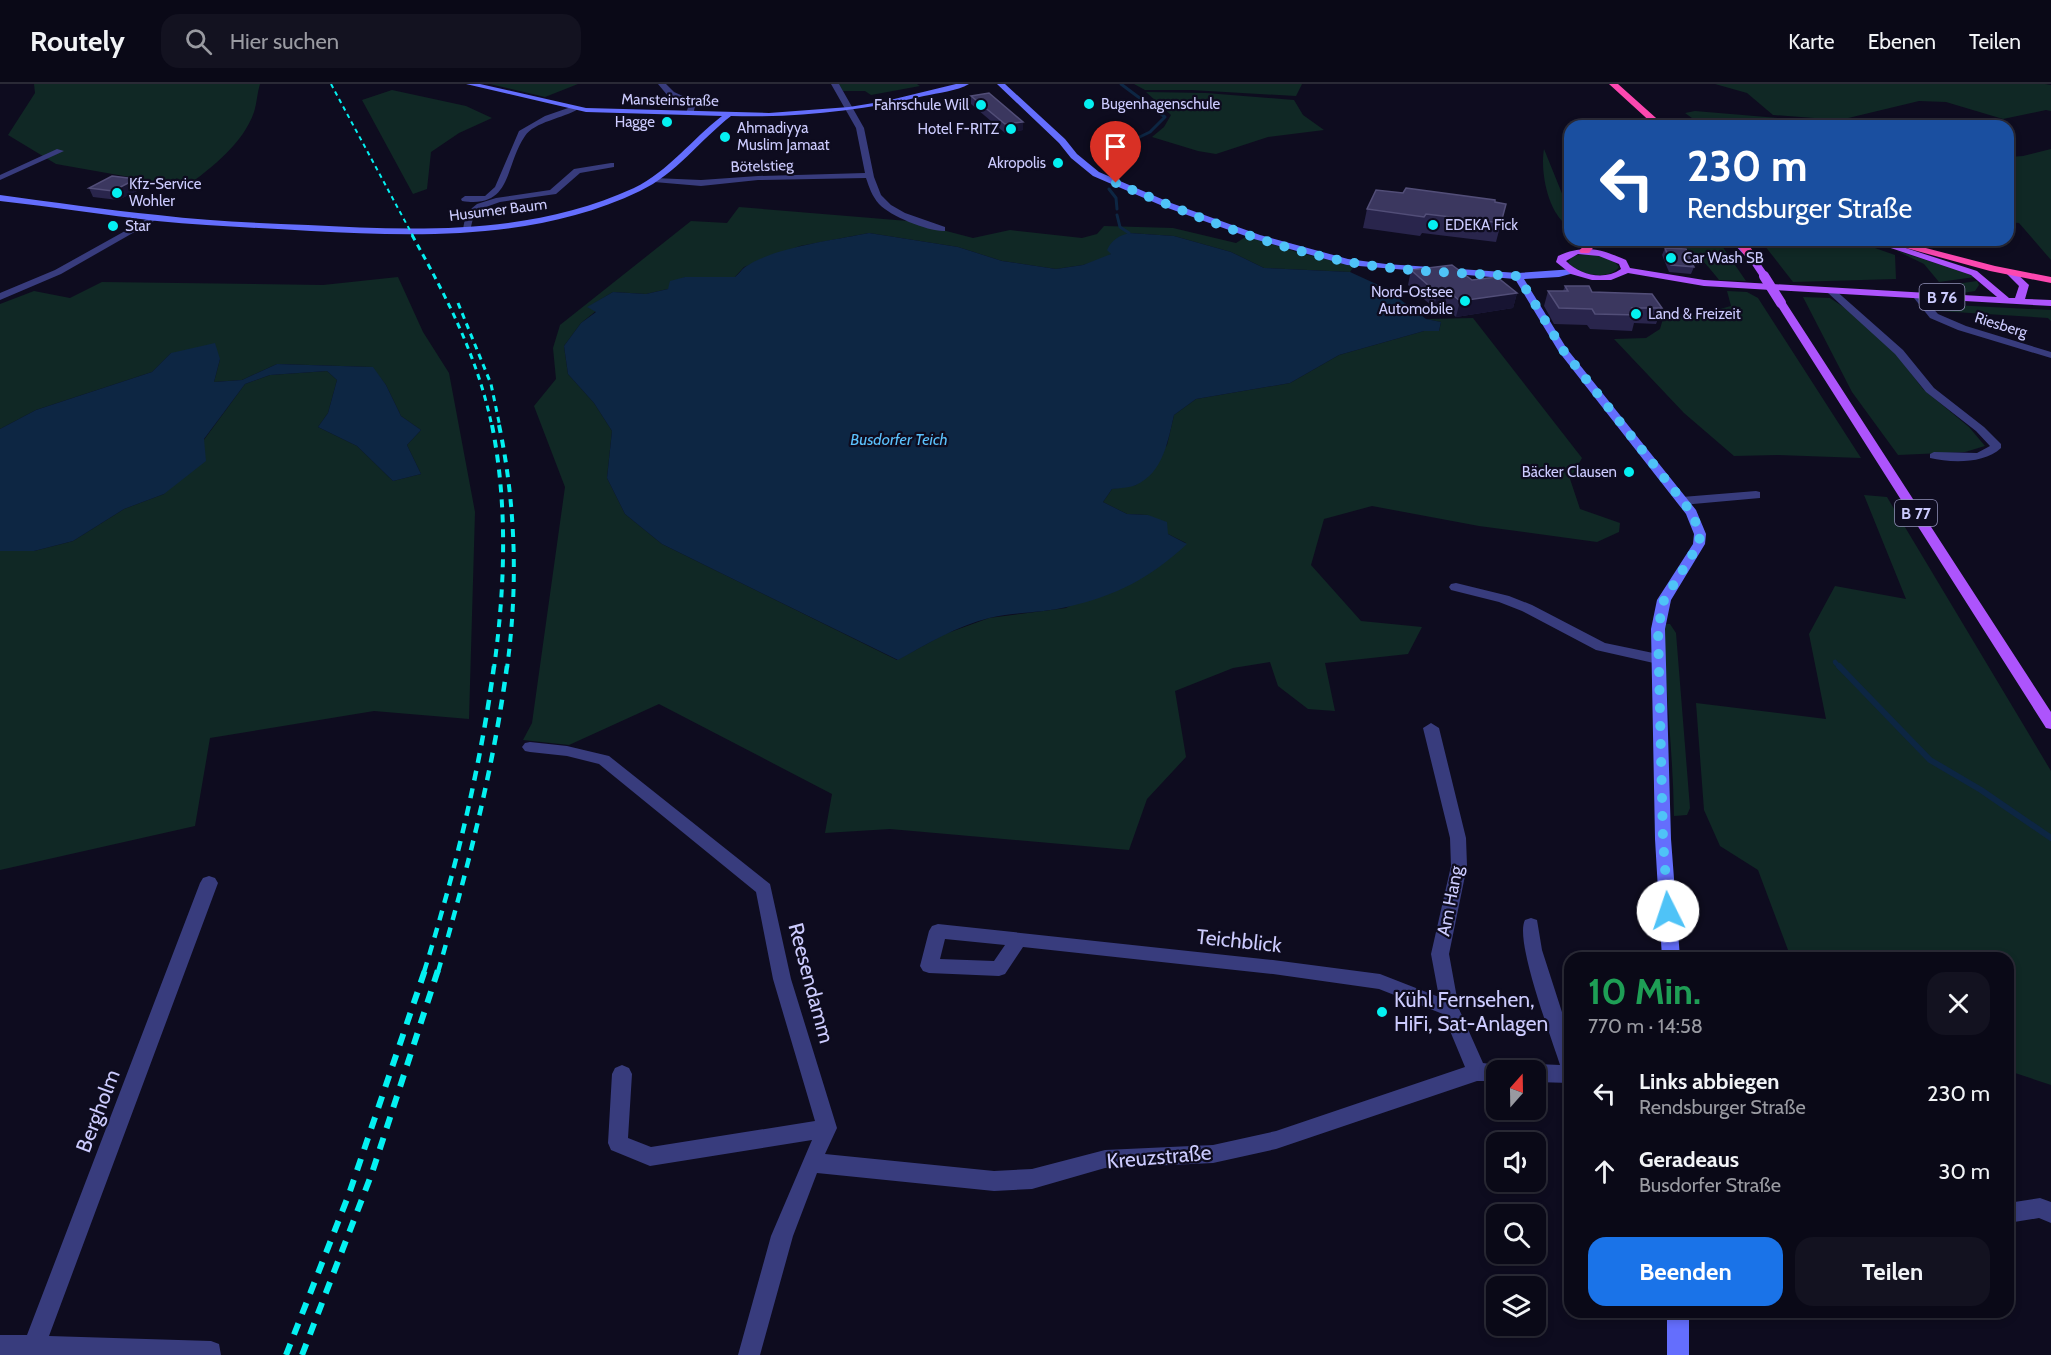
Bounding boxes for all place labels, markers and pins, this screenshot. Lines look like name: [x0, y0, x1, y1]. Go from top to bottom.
place label: Bugenhagenschule: [1101, 95, 1221, 113]
place label: Fahrschule Will: [874, 96, 969, 114]
marker: Bugenhagenschule: [1082, 97, 1096, 111]
marker: Fahrschule Will: [974, 98, 988, 112]
place label: Hagge: [615, 113, 655, 131]
marker: Hagge: [660, 115, 674, 129]
place label: Ahmadiyya Muslim Jamaat: [737, 119, 830, 154]
place label: Hotel F-RITZ: [918, 120, 1000, 138]
pin: [1090, 121, 1141, 183]
marker: Hotel F-RITZ: [1004, 122, 1018, 136]
marker: Ahmadiyya Muslim Jamaat: [718, 130, 732, 144]
place label: Akropolis: [988, 154, 1046, 172]
marker: Akropolis: [1051, 156, 1065, 170]
place label: Kfz-Service Wohler: [129, 175, 202, 210]
marker: Kfz-Service Wohler: [110, 186, 124, 200]
place label: EDEKA Fick: [1445, 216, 1518, 234]
place label: Star: [125, 217, 151, 235]
marker: EDEKA Fick: [1426, 218, 1440, 232]
marker: Star: [106, 219, 120, 233]
place label: Car Wash SB: [1683, 249, 1764, 267]
marker: Car Wash SB: [1664, 251, 1678, 265]
place label: Nord-Ostsee Automobile: [1371, 283, 1453, 318]
marker: Nord-Ostsee Automobile: [1458, 294, 1472, 308]
place label: Land & Freizeit: [1648, 305, 1741, 323]
marker: Land & Freizeit: [1629, 307, 1643, 321]
place label: Bäcker Clausen: [1522, 463, 1617, 481]
marker: Bäcker Clausen: [1622, 465, 1636, 479]
place label: Kühl Fernsehen, HiFi, Sat-Anlagen: [1394, 987, 1548, 1036]
marker: Kühl Fernsehen, HiFi, Sat-Anlagen: [1375, 1005, 1389, 1019]

